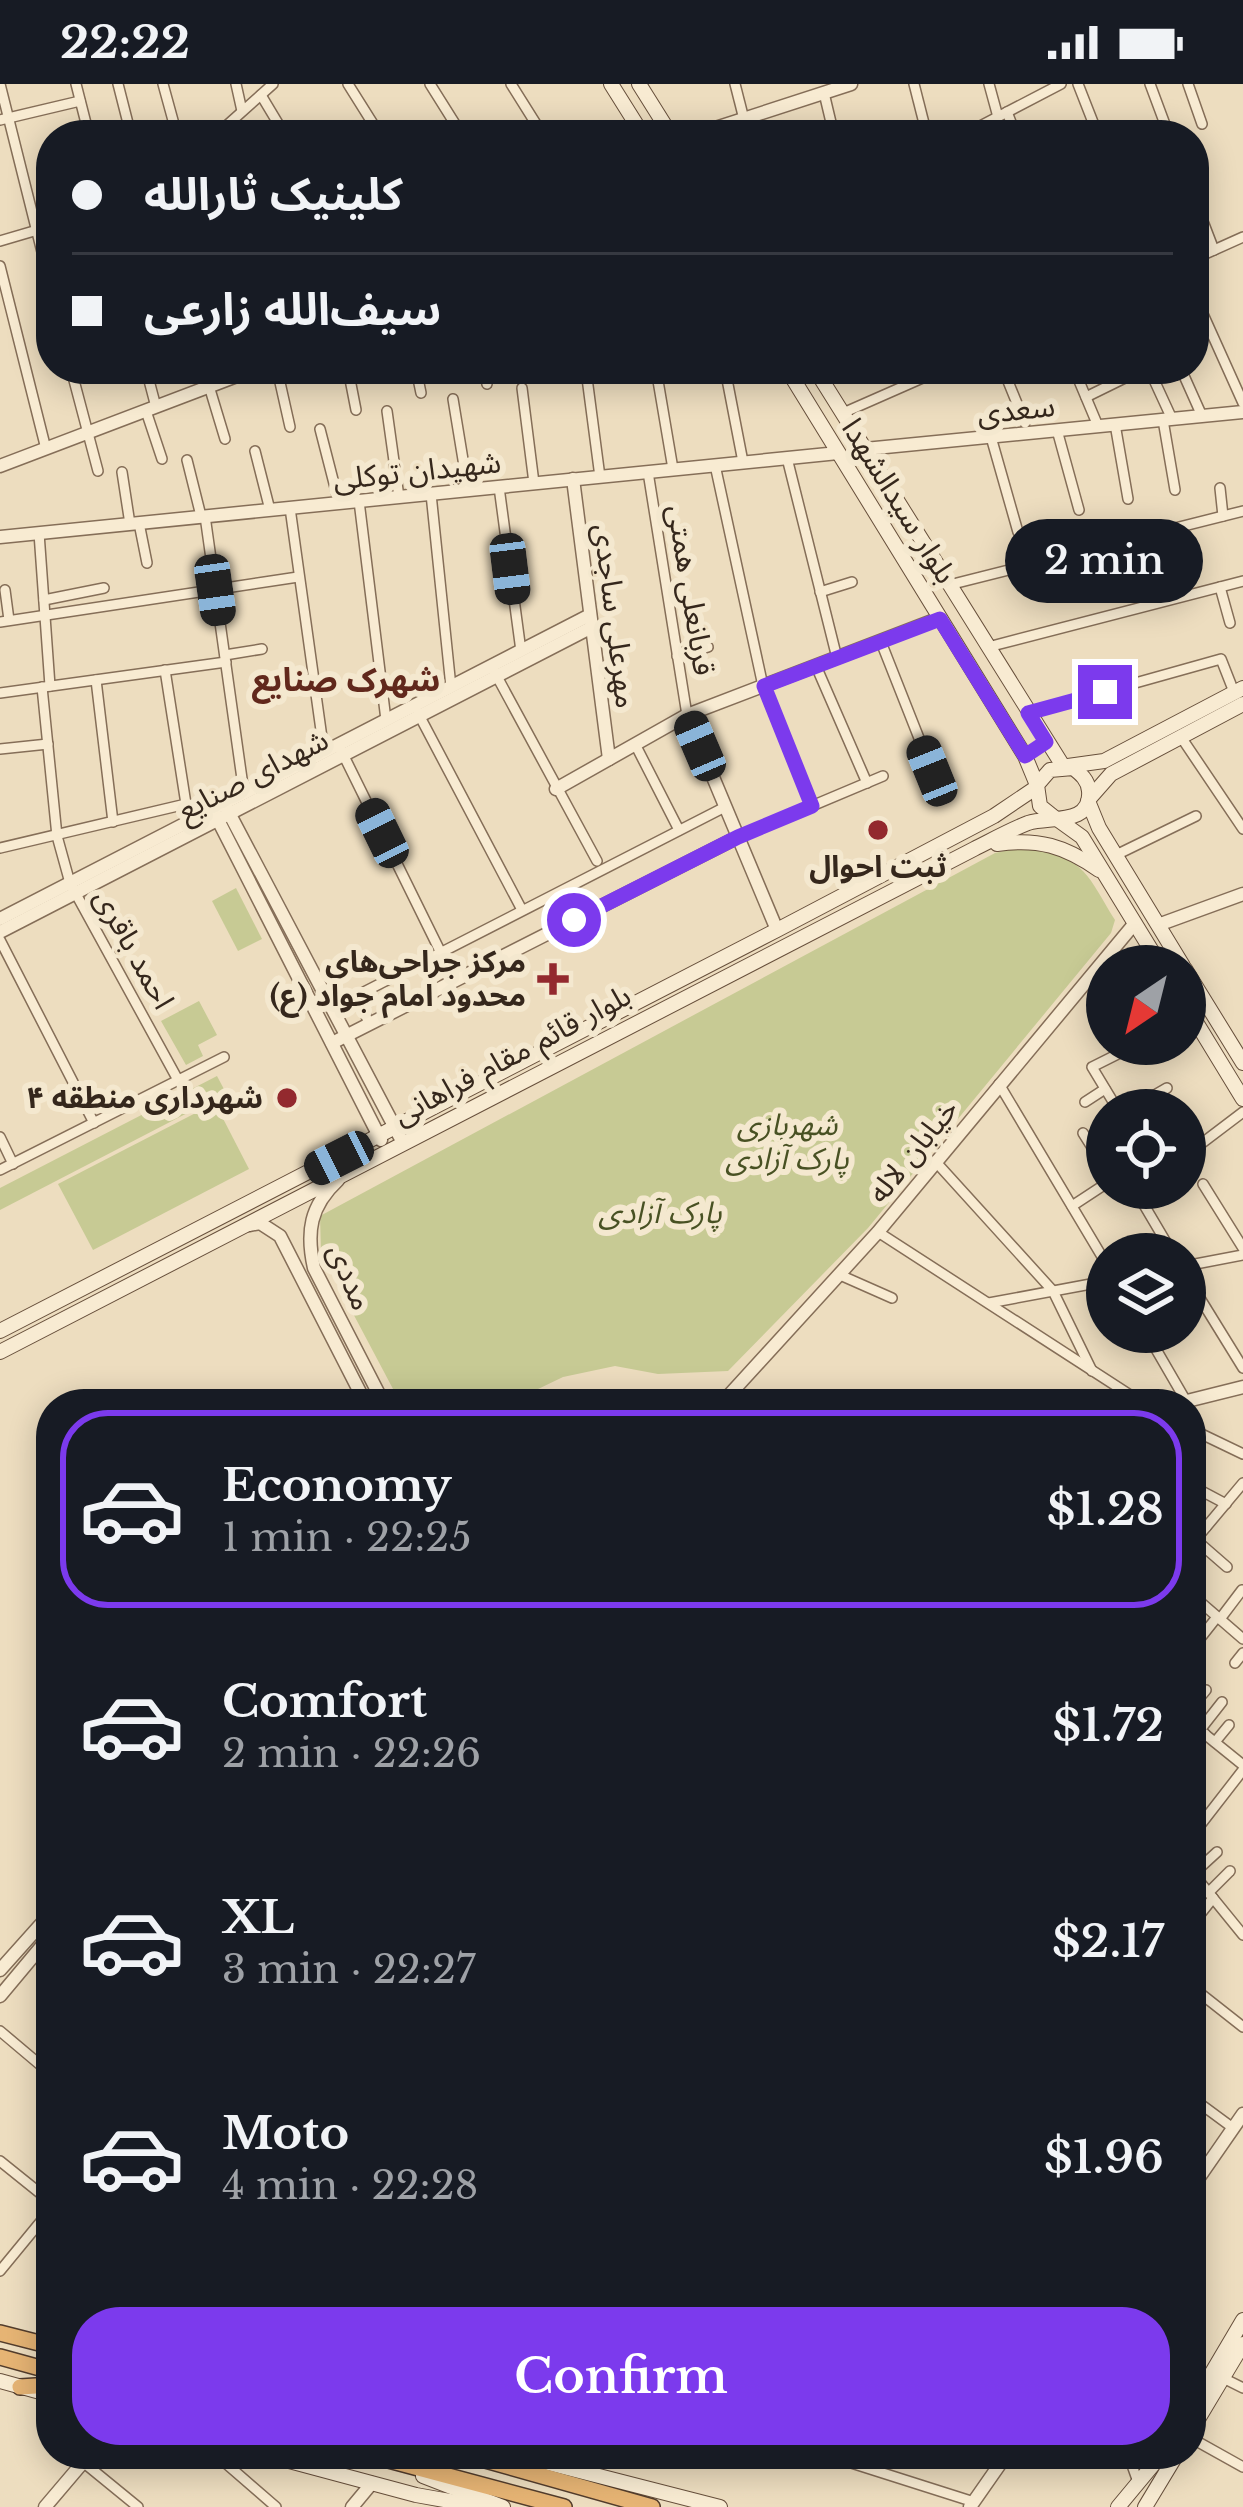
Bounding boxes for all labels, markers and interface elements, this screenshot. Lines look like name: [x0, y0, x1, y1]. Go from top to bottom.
text: 22:22: [60, 14, 190, 70]
text: کلینیک ثارالله: [144, 166, 403, 222]
text: سیف‌الله زارعی: [144, 281, 441, 337]
street label: سعدی: [975, 387, 1057, 432]
street label: بلوار سیدالشهدا: [834, 411, 965, 590]
street label: شهیدان توکلی: [331, 443, 503, 498]
street label: قربانعلی همتی: [660, 502, 723, 678]
callout: 2 min: [1006, 518, 1204, 602]
street label: مهرعلی ساجدی: [586, 522, 645, 710]
car: [488, 531, 532, 607]
text: 2 min: [1044, 536, 1164, 585]
car: [192, 552, 238, 628]
district label: شهرک صنایع: [252, 659, 440, 704]
route end: [1078, 665, 1132, 719]
car: [669, 706, 731, 786]
street label: شهدای صنایع: [171, 721, 336, 832]
car: [902, 731, 962, 811]
car: [350, 793, 414, 873]
marker: ثبت احوال: [865, 817, 891, 843]
place label: ثبت احوال: [809, 848, 947, 885]
street label: احمد باقری: [86, 882, 183, 1015]
route start: [547, 893, 601, 947]
place label: مرکز جراحی‌های محدود امام جواد (ع): [270, 943, 526, 1019]
north arrow: [1086, 945, 1206, 1065]
map controls: [1086, 945, 1206, 1353]
marker: مرکز جراحی‌های محدود امام جواد (ع): [537, 963, 569, 995]
street label: بلوار قائم مقام فراهانی: [387, 976, 639, 1137]
place label: شهرداری منطقه ۴: [27, 1079, 263, 1116]
marker: شهرداری منطقه ۴: [274, 1085, 300, 1111]
button: locate: [1086, 1089, 1206, 1209]
street label: خیابان لاله: [859, 1091, 966, 1210]
park label: شهربازی پارک آزادی: [725, 1106, 849, 1178]
car: [299, 1126, 379, 1190]
park label: پارک آزادی: [598, 1194, 722, 1232]
button: layers: [1086, 1233, 1206, 1353]
street label: مددی: [320, 1238, 381, 1316]
icon: car: [78, 1455, 186, 1563]
text: Economy: [222, 1457, 452, 1513]
text: $1.28: [1047, 1481, 1164, 1537]
text: 1 min · 22:25: [222, 1513, 471, 1562]
icon: car: [78, 1671, 186, 1779]
text: Comfort: [222, 1673, 427, 1729]
text: $1.72: [1053, 1697, 1164, 1753]
text: 2 min · 22:26: [222, 1729, 481, 1778]
icon: car: [78, 1887, 186, 1995]
text: XL: [222, 1889, 294, 1945]
text: $2.17: [1052, 1913, 1164, 1969]
text: 3 min · 22:27: [222, 1945, 476, 1994]
icon: car: [78, 2103, 186, 2211]
text: Moto: [222, 2105, 349, 2161]
text: $1.96: [1044, 2129, 1164, 2185]
text: 4 min · 22:28: [222, 2161, 478, 2210]
button: Confirm: [72, 2307, 1170, 2445]

